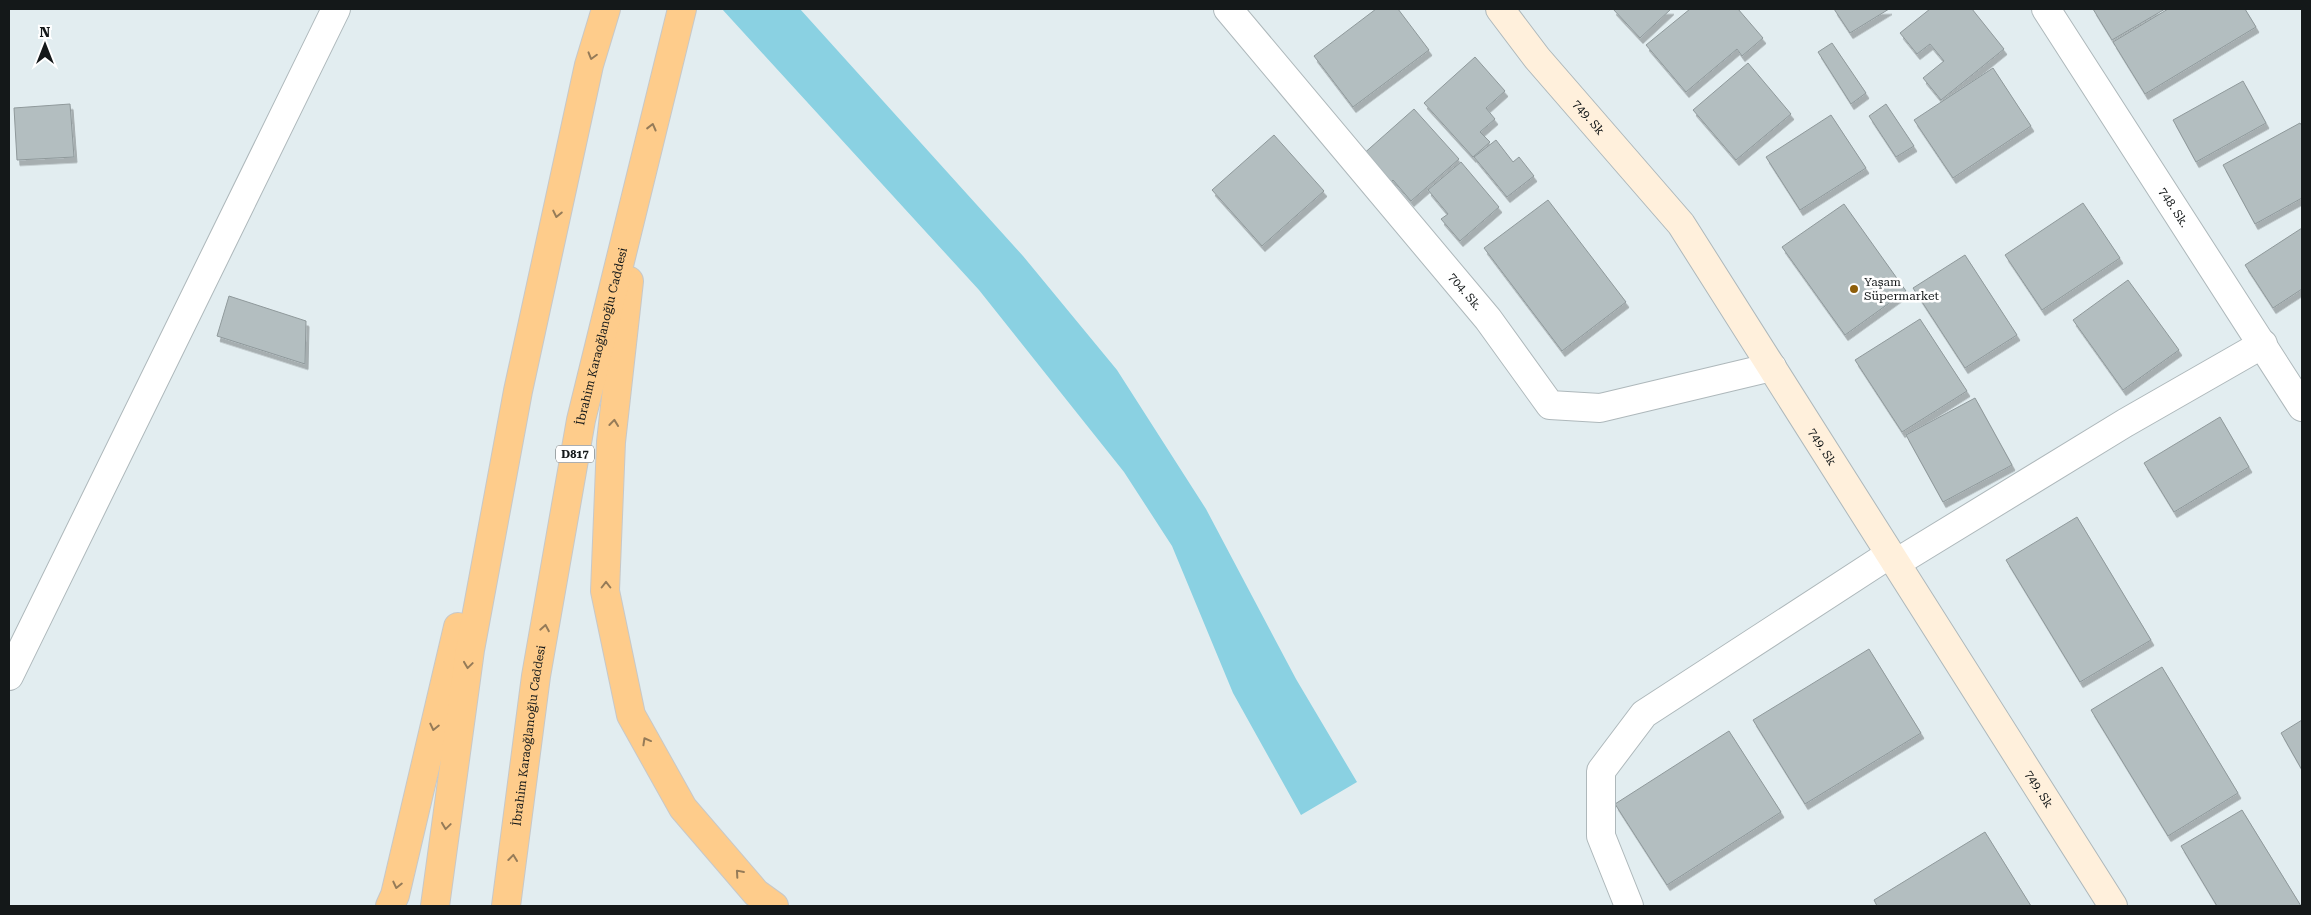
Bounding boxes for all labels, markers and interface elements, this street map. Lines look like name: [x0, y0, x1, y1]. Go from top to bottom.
north arrow: [20, 20, 70, 70]
text: N: [40, 24, 51, 40]
one-way arrow: [588, 51, 598, 59]
street label: 749. Sk: [1570, 97, 1608, 138]
one-way arrow: [646, 122, 657, 131]
street label: 748. Sk.: [2156, 185, 2192, 230]
one-way arrow: [552, 210, 563, 219]
street label: İbrahim Karaoğlanoğlu Caddesi: [573, 246, 630, 426]
street label: 704. Sk.: [1445, 270, 1485, 313]
place label: Yaşam Süpermarket: [1864, 275, 1940, 303]
marker: Yaşam Süpermarket: [1848, 283, 1860, 295]
one-way arrow: [608, 418, 619, 426]
street label: 749. Sk: [1805, 426, 1839, 468]
road number: D817: [556, 446, 594, 462]
one-way arrow: [601, 581, 611, 588]
one-way arrow: [539, 623, 549, 632]
street label: İbrahim Karaoğlanoğlu Caddesi: [510, 644, 548, 827]
one-way arrow: [463, 662, 474, 670]
one-way arrow: [429, 722, 440, 731]
one-way arrow: [642, 737, 652, 746]
street label: 749. Sk: [2022, 768, 2056, 811]
one-way arrow: [441, 823, 452, 831]
one-way arrow: [507, 854, 517, 862]
one-way arrow: [736, 870, 745, 879]
one-way arrow: [392, 880, 403, 889]

